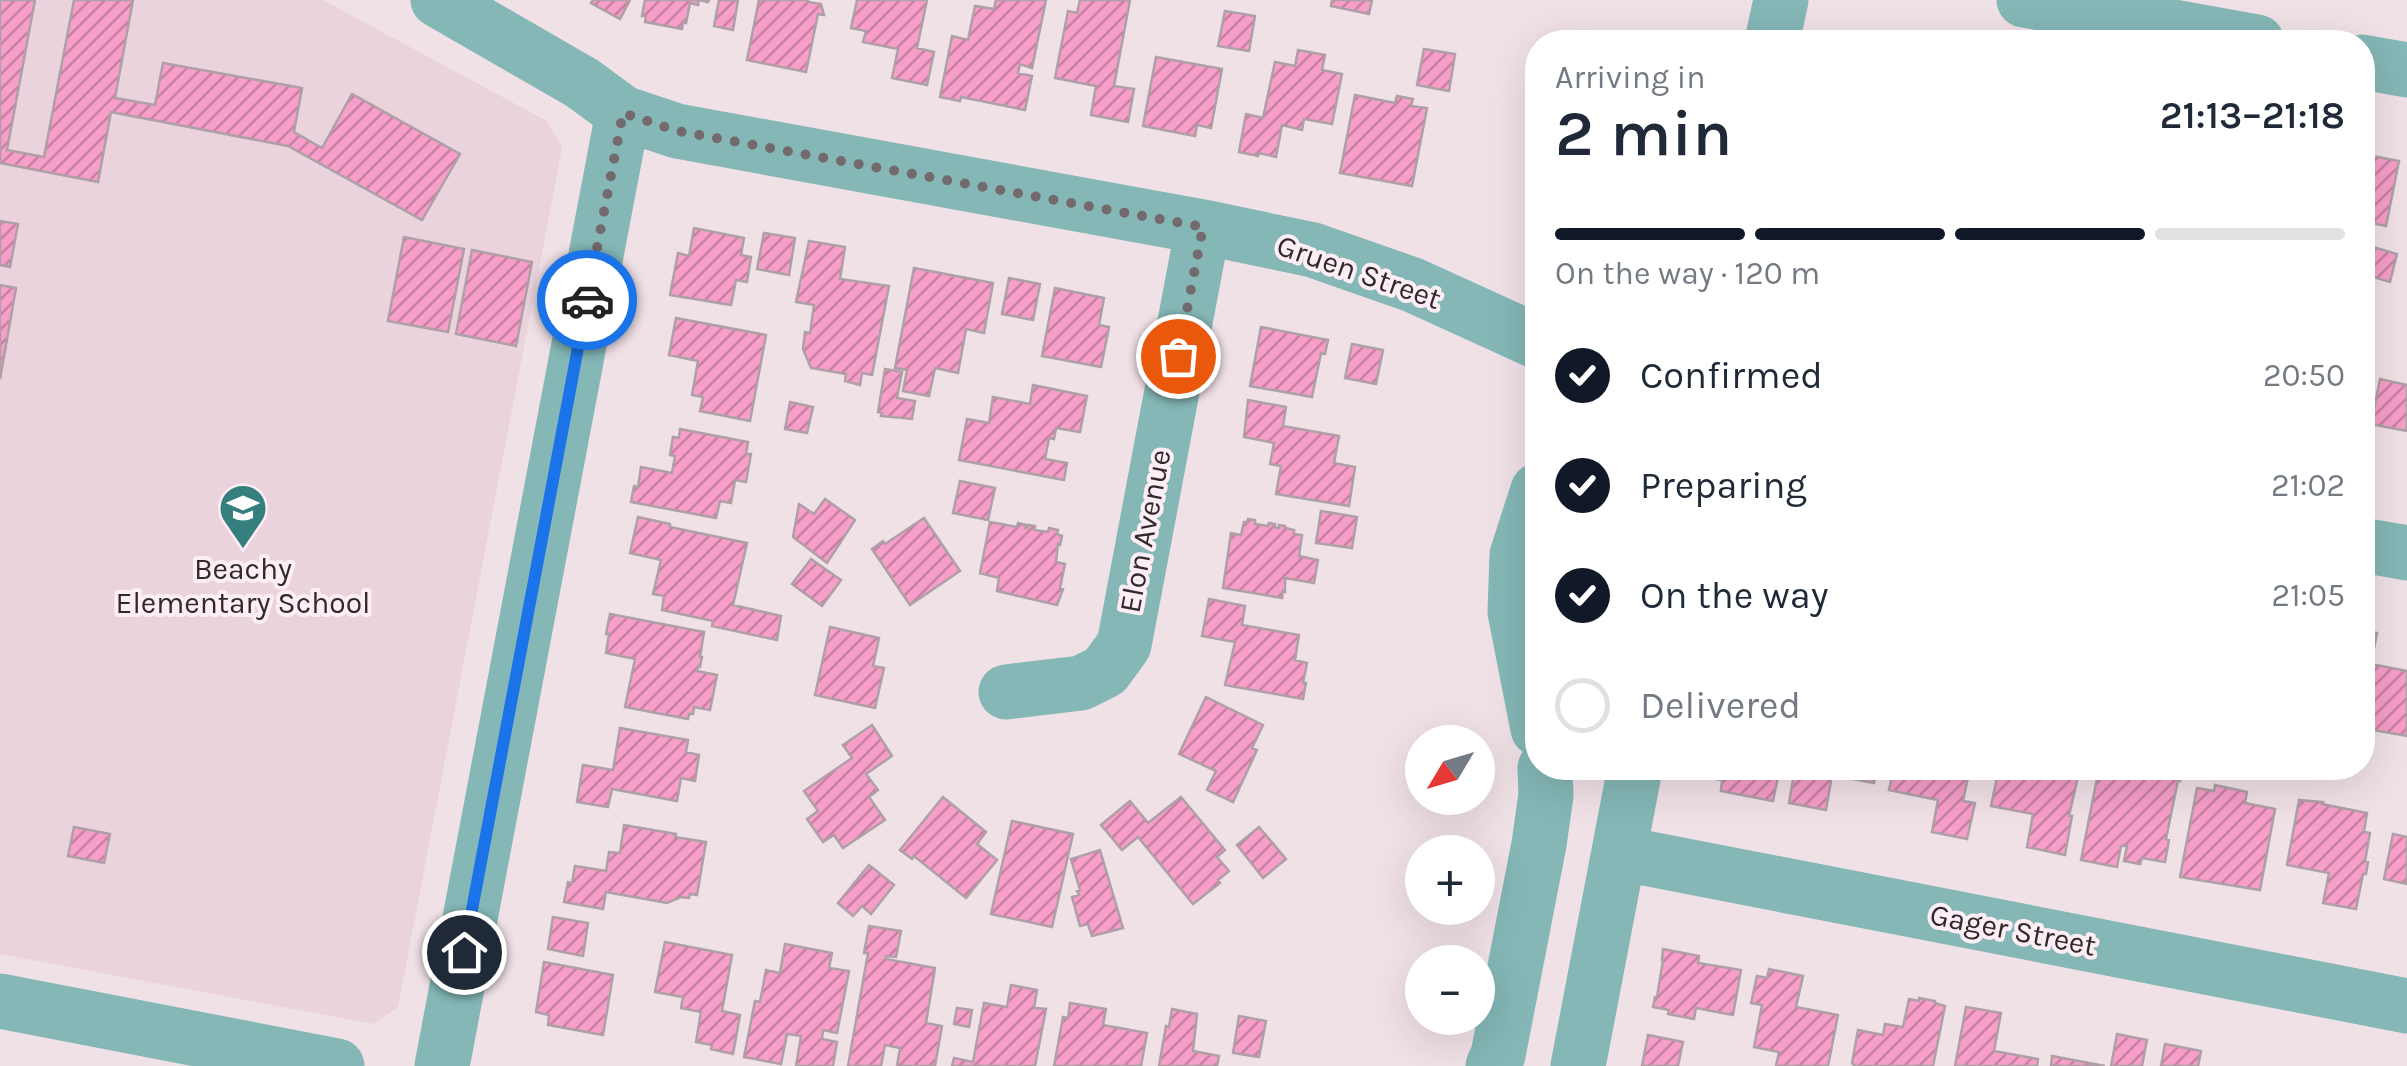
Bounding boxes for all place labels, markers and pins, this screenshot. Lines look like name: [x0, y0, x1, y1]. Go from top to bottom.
pin: [1136, 314, 1221, 399]
school or university icon: Beachy Elementary School: [217, 482, 269, 550]
place label: Beachy Elementary School: [116, 551, 370, 621]
pin: [422, 910, 507, 995]

